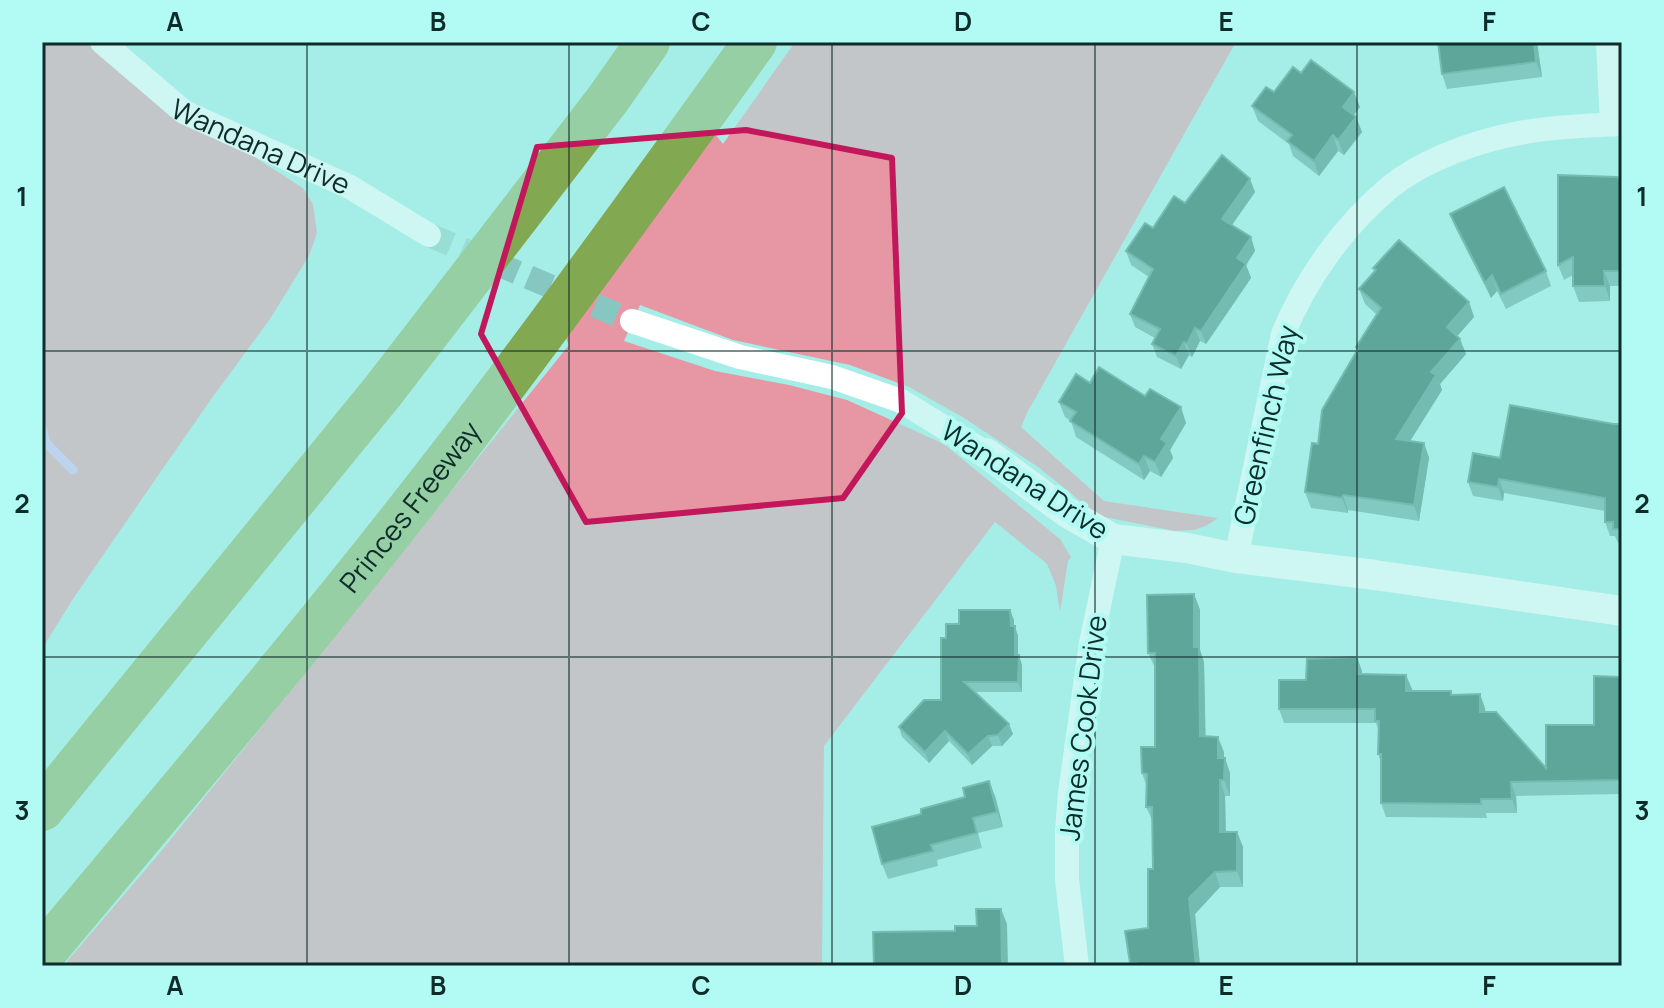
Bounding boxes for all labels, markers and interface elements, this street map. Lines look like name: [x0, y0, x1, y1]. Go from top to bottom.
text: A: [166, 3, 184, 39]
text: B: [430, 3, 446, 39]
text: C: [691, 3, 711, 39]
text: D: [954, 3, 972, 39]
text: E: [1218, 3, 1234, 39]
text: F: [1482, 3, 1496, 39]
street label: Wandana Drive: [166, 89, 357, 203]
text: 1: [16, 178, 28, 214]
text: 1: [1636, 178, 1648, 214]
street label: Greenfinch Way: [1224, 321, 1307, 528]
street label: Wandana Drive: [935, 411, 1117, 547]
street label: Princes Freeway: [330, 413, 489, 600]
text: 2: [14, 485, 30, 521]
text: 2: [1634, 485, 1650, 521]
street label: James Cook Drive: [1049, 613, 1115, 843]
text: 3: [14, 792, 30, 828]
text: 3: [1634, 792, 1650, 828]
text: A: [166, 967, 184, 1003]
text: B: [430, 967, 446, 1003]
text: C: [691, 967, 711, 1003]
text: D: [954, 967, 972, 1003]
text: E: [1218, 967, 1234, 1003]
text: F: [1482, 967, 1496, 1003]

